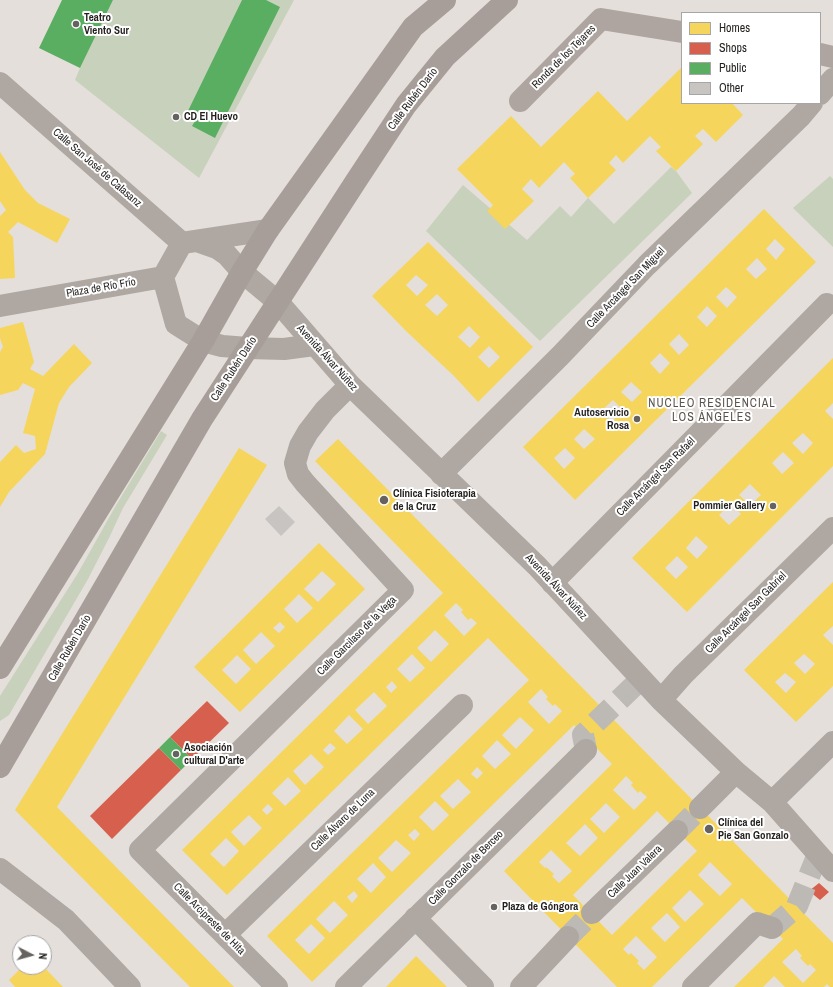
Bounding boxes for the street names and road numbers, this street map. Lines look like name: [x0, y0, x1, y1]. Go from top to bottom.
street label: Ronda de los Tejares: [529, 22, 599, 92]
street label: Calle Rubén Darío: [385, 65, 441, 133]
street label: Calle San José de Calasanz: [50, 126, 144, 210]
street label: Calle Arcángel San Miguel: [584, 245, 668, 331]
street label: Plaza de Río Frío: [65, 275, 137, 301]
street label: Avenida Álvar Núñez: [294, 322, 360, 394]
street label: Calle Rubén Darío: [208, 334, 260, 404]
street label: Calle Arcángel San Rafaél: [614, 435, 698, 519]
street label: Avenida Álvar Núñez: [522, 552, 590, 622]
street label: Calle Arcángel San Gabriel: [703, 570, 789, 656]
street label: Calle Garcilaso de la Vega: [315, 594, 399, 678]
street label: Calle Rubén Darío: [46, 613, 94, 683]
street label: Calle Álvaro de Luna: [308, 786, 378, 854]
street label: Calle Gonzalo de Berceo: [426, 828, 506, 908]
street label: Calle Juan Valera: [605, 843, 665, 901]
street label: Calle Arcipreste de Hita: [170, 880, 248, 958]

